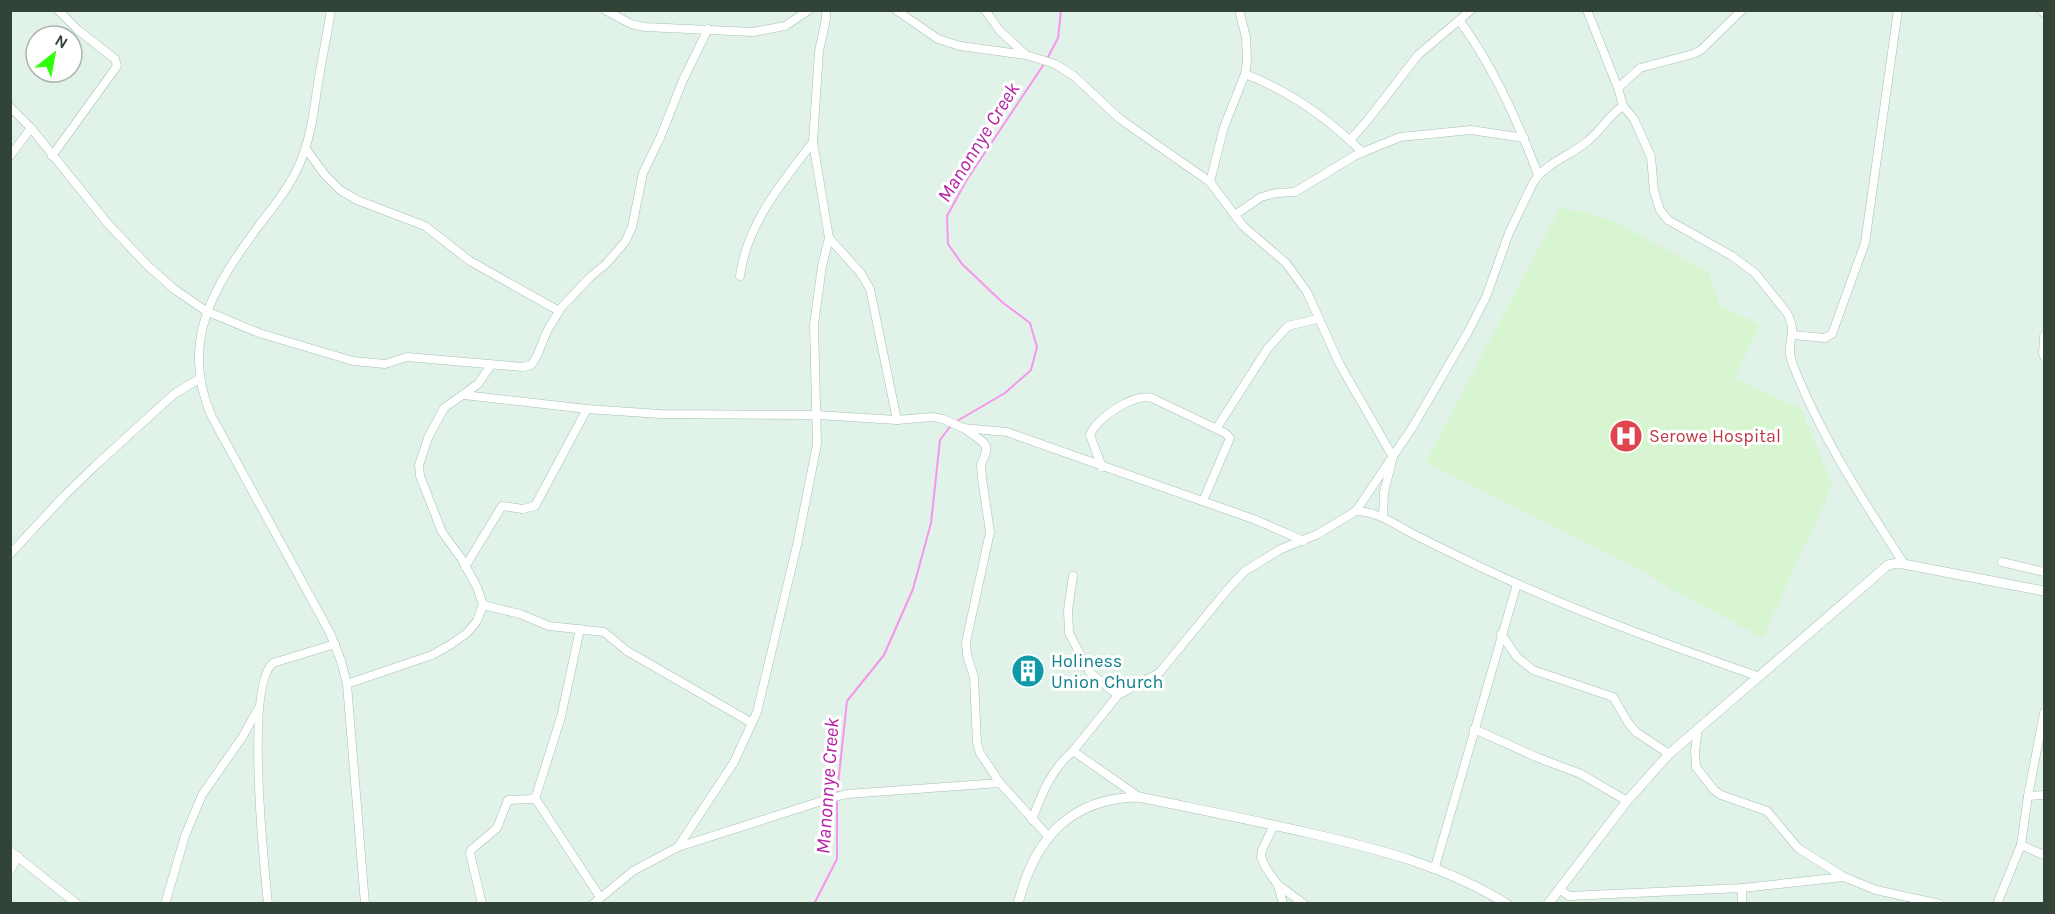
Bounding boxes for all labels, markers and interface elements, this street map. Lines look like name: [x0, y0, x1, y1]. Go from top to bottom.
north arrow: [24, 24, 84, 84]
text: N: [52, 30, 71, 53]
water label: Manonnye Creek: [932, 78, 1025, 206]
hospital icon: Serowe Hospital: [1608, 418, 1644, 454]
place label: Serowe Hospital: [1649, 425, 1781, 447]
place label: Holiness Union Church: [1051, 650, 1163, 693]
building icon: Holiness Union Church: [1010, 653, 1046, 689]
water label: Manonnye Creek: [811, 716, 844, 855]

